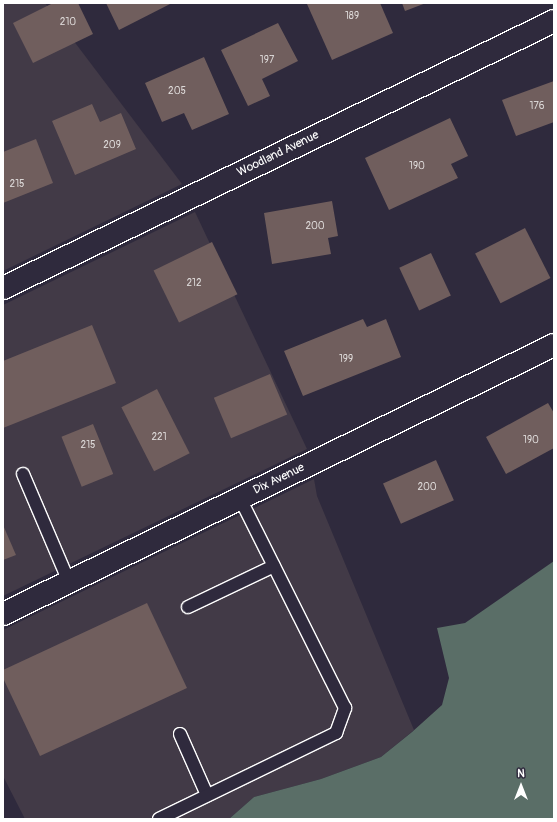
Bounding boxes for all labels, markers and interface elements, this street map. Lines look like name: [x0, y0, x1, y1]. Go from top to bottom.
house number: 189: [345, 11, 359, 23]
house number: 210: [60, 17, 76, 29]
house number: 197: [260, 55, 274, 67]
house number: 205: [168, 86, 186, 98]
house number: 176: [529, 101, 545, 113]
street label: Woodland Avenue: [235, 128, 321, 180]
house number: 209: [103, 140, 121, 152]
house number: 190: [409, 161, 425, 173]
house number: 215: [10, 179, 24, 191]
house number: 200: [305, 221, 325, 233]
house number: 212: [186, 278, 202, 290]
house number: 199: [339, 354, 353, 366]
house number: 221: [151, 432, 167, 444]
house number: 190: [523, 435, 539, 447]
house number: 215: [81, 440, 95, 452]
street label: Dix Avenue: [251, 460, 307, 498]
house number: 200: [417, 482, 437, 494]
north arrow: [501, 766, 541, 806]
text: N: [517, 767, 525, 780]

